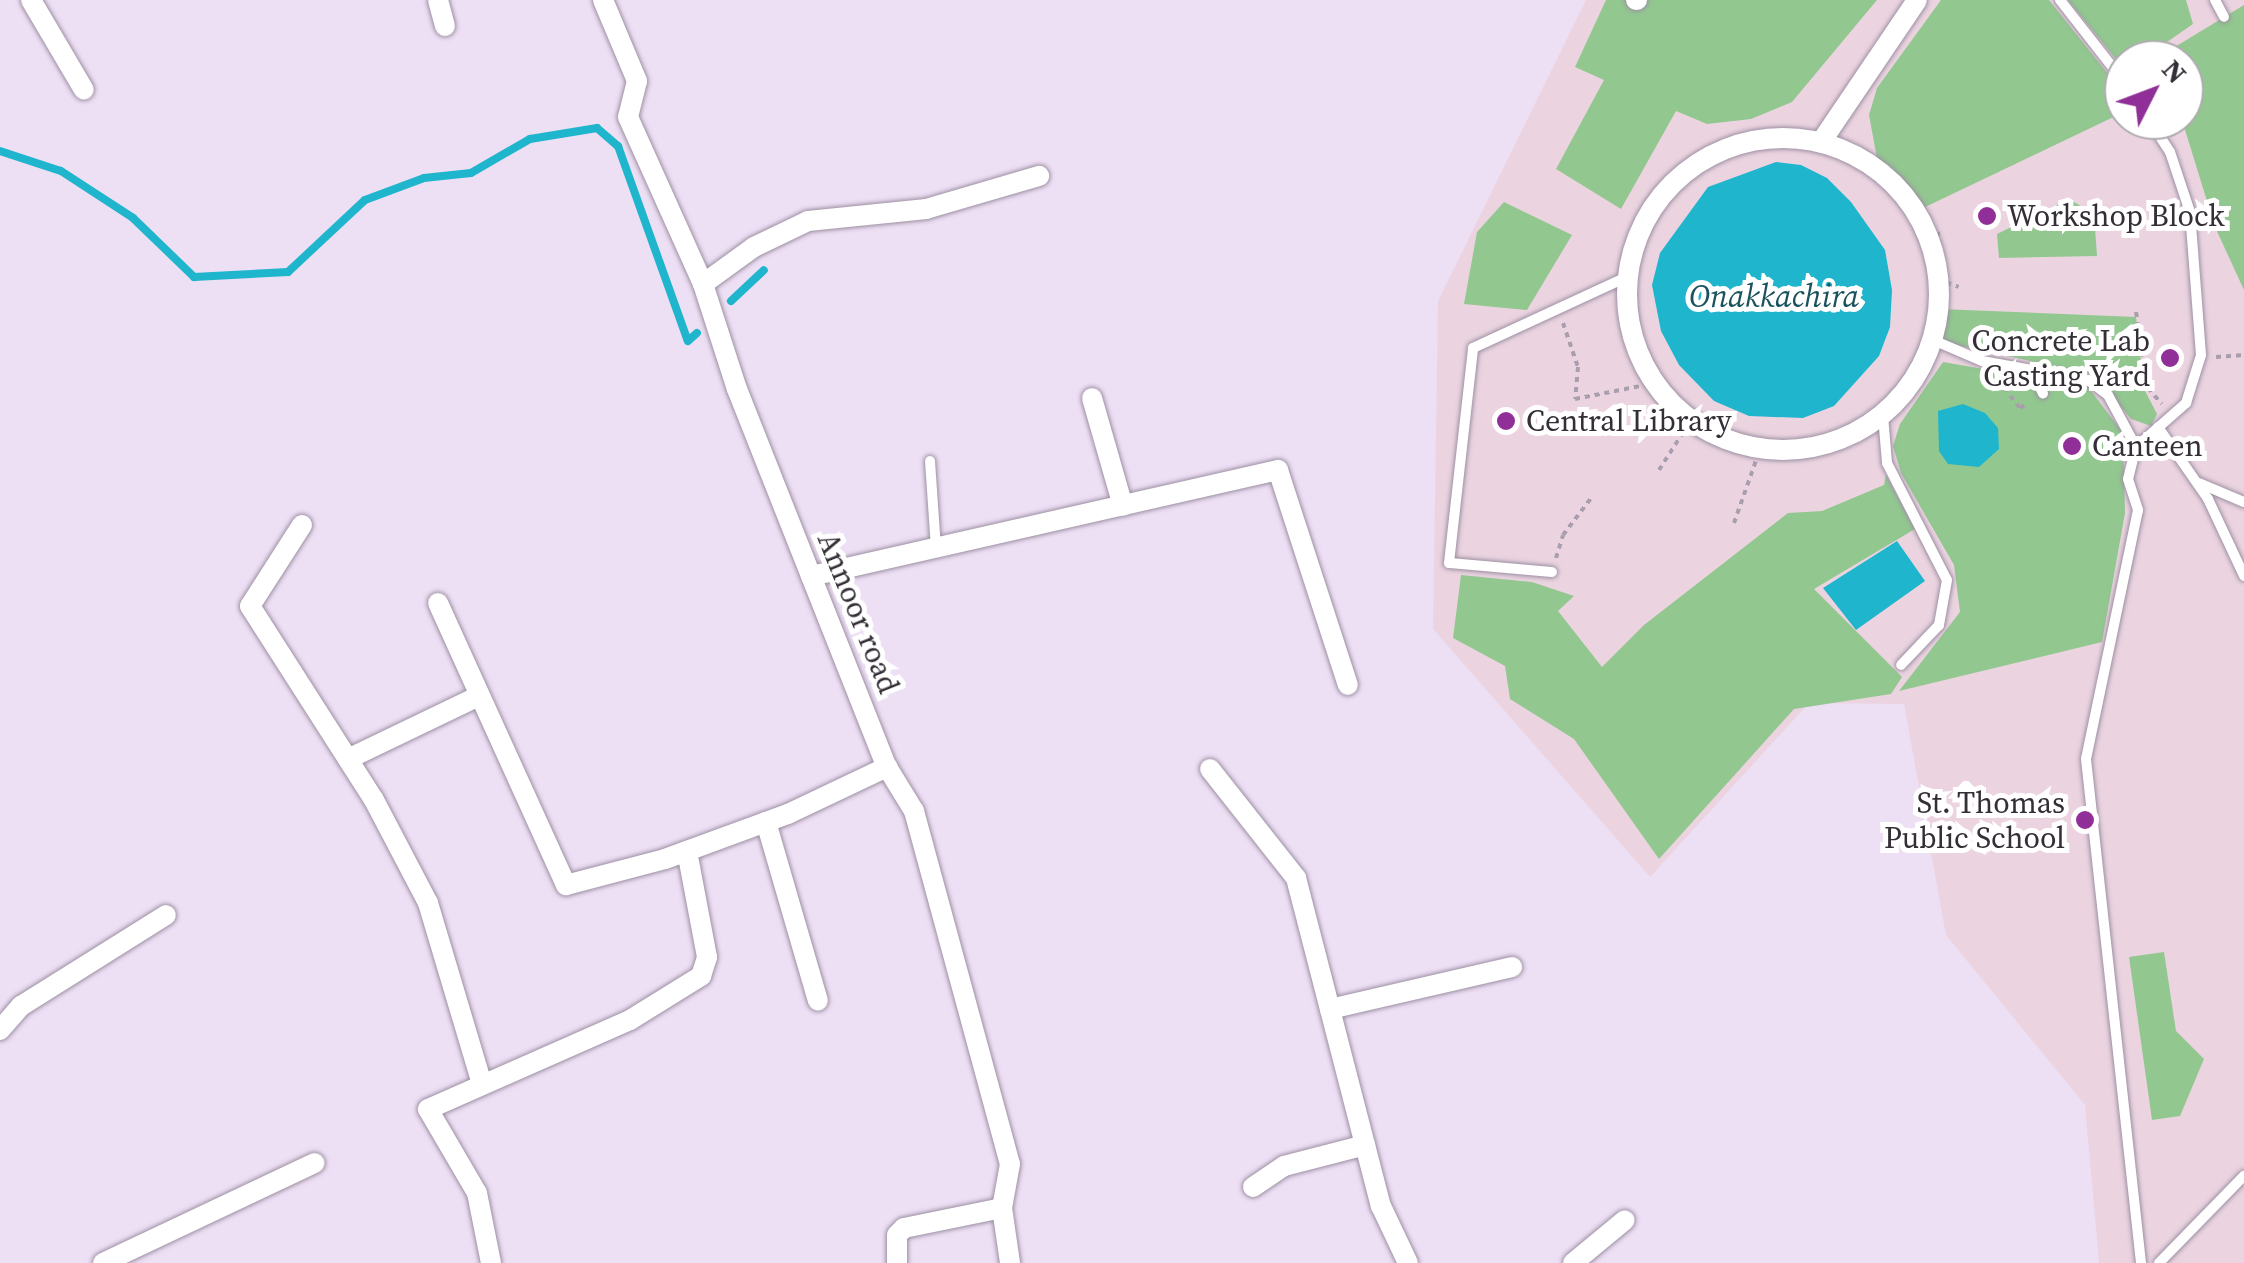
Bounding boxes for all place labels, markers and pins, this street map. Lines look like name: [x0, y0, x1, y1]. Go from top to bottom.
place label: Workshop Block: [2007, 198, 2225, 234]
marker: Workshop Block: [1976, 205, 1998, 227]
place label: Concrete Lab Casting Yard: [1972, 323, 2150, 394]
marker: Concrete Lab Casting Yard: [2159, 347, 2181, 369]
place label: Central Library: [1526, 403, 1732, 439]
marker: Central Library: [1495, 410, 1517, 432]
place label: Canteen: [2092, 428, 2203, 464]
marker: Canteen: [2061, 435, 2083, 457]
place label: St. Thomas Public School: [1884, 785, 2065, 856]
marker: St. Thomas Public School: [2074, 809, 2096, 831]

